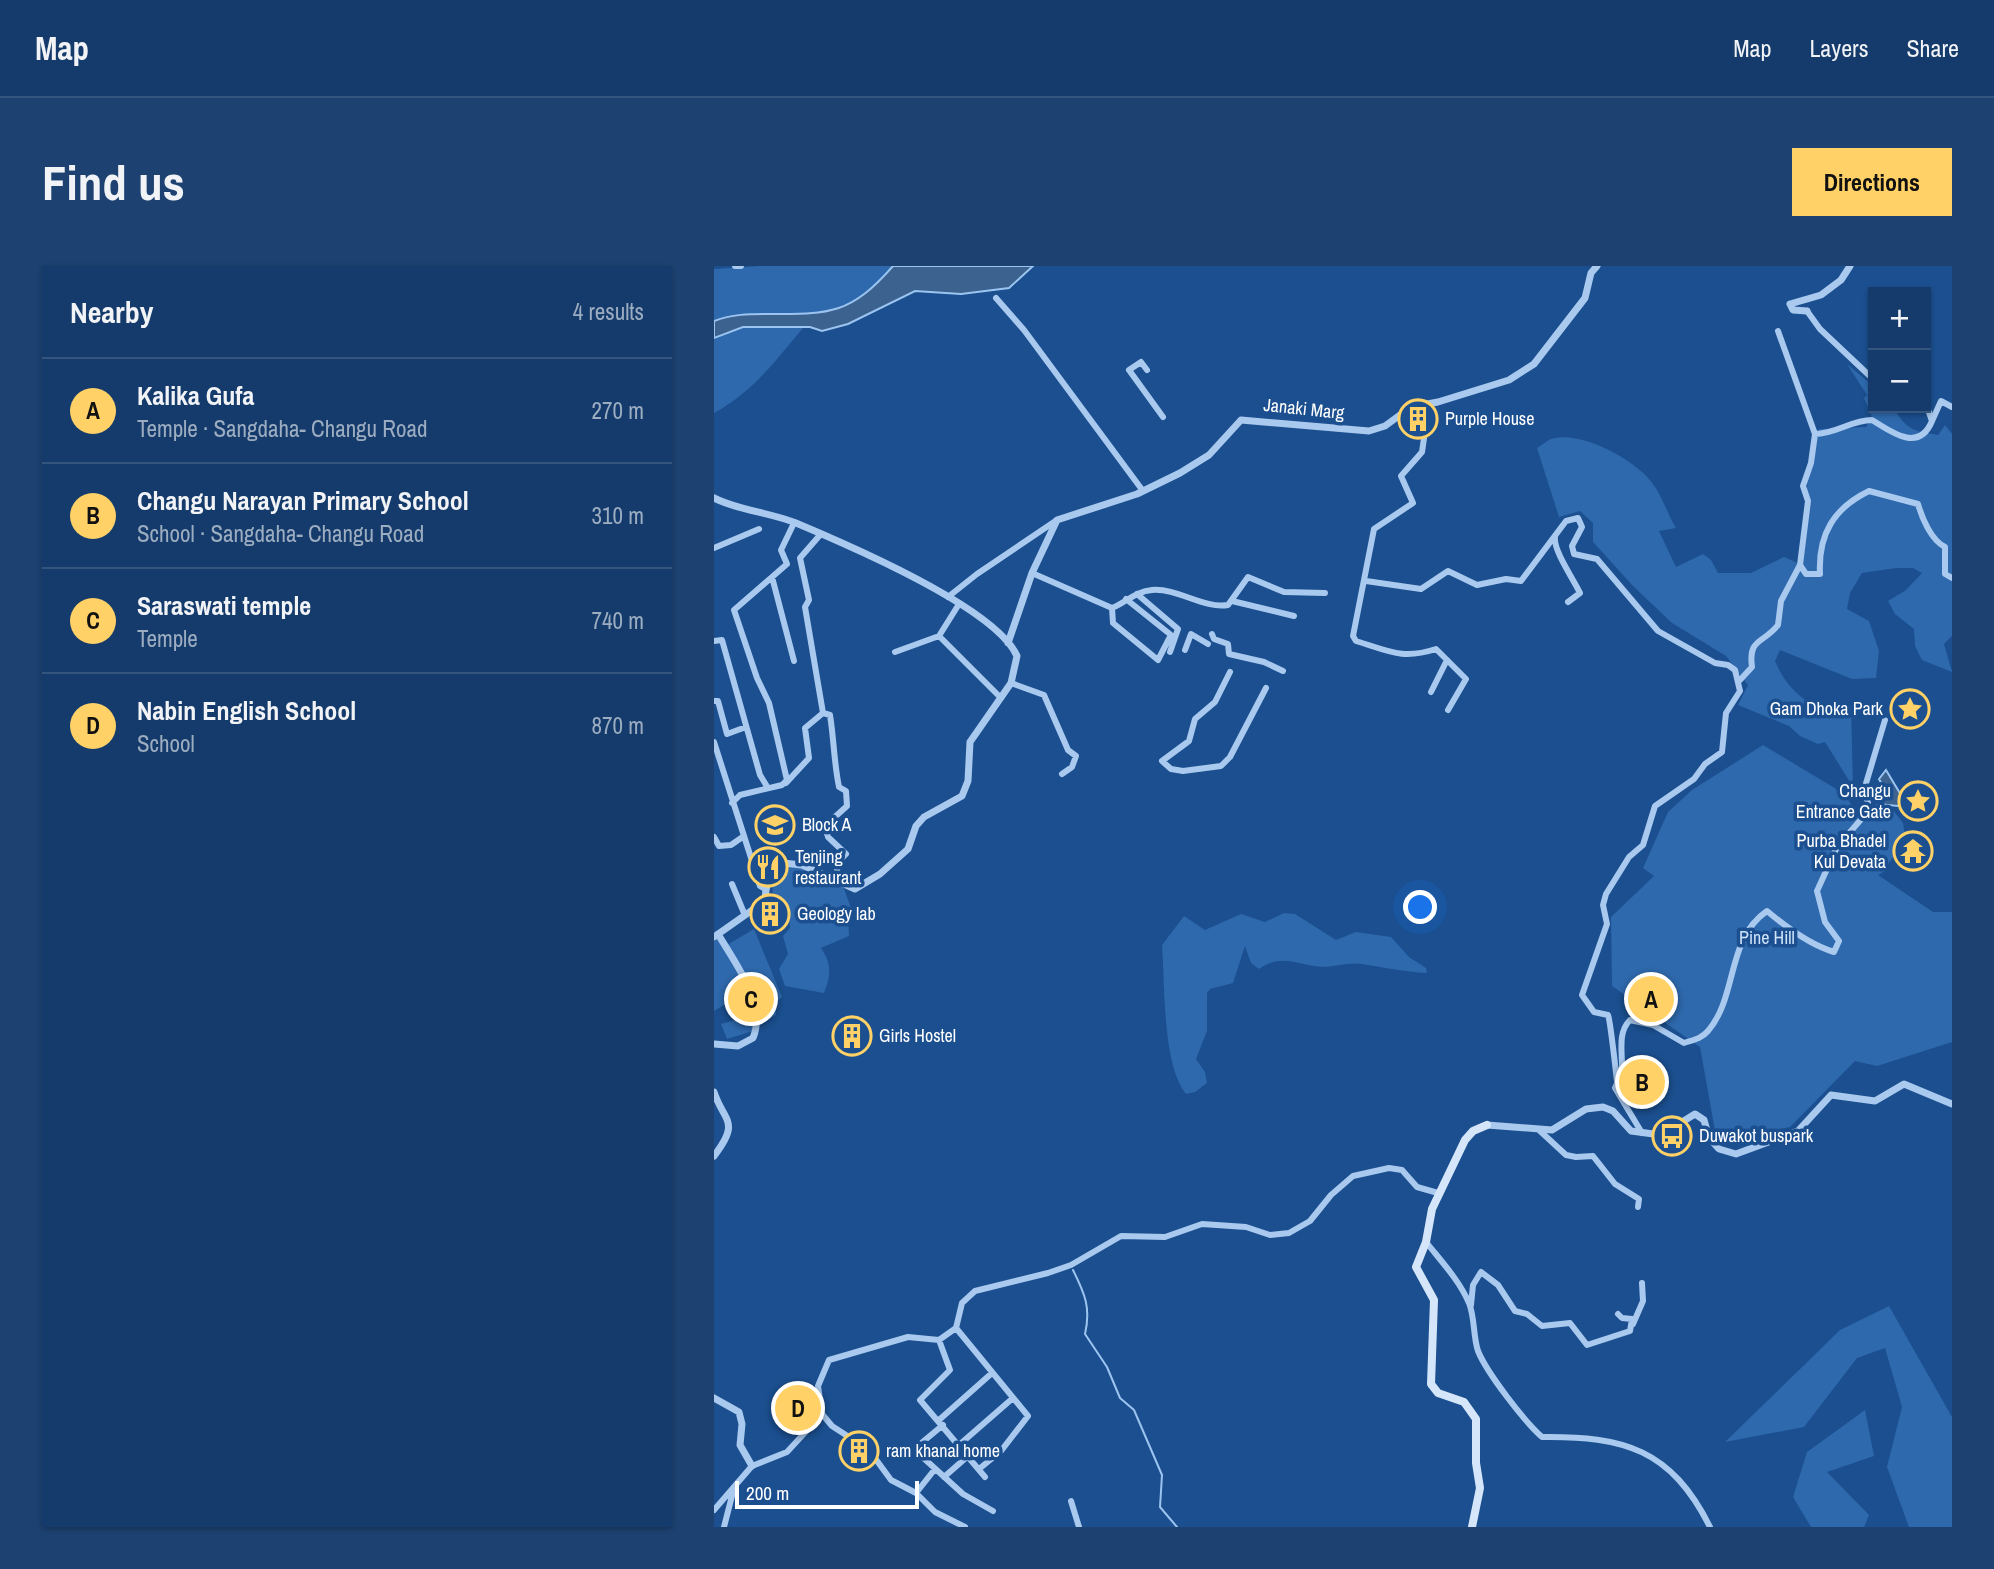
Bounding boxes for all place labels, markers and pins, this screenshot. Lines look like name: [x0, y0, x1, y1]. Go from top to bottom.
building icon: Purple House: [1397, 398, 1439, 440]
place label: Purple House: [1445, 406, 1534, 431]
place icon: Gam Dhoka Park: [1889, 688, 1931, 730]
place label: Gam Dhoka Park: [1770, 696, 1884, 721]
place label: Changu Entrance Gate: [1796, 778, 1891, 824]
place icon: Changu Entrance Gate: [1897, 780, 1939, 822]
school or university icon: Block A: [754, 804, 796, 846]
place label: Block A: [802, 812, 851, 837]
place label: Purba Bhadel Kul Devata: [1797, 828, 1886, 874]
temple icon: Purba Bhadel Kul Devata: [1892, 830, 1934, 872]
place label: Tenjing restaurant: [795, 844, 861, 890]
restaurant icon: Tenjing restaurant: [747, 846, 789, 888]
building icon: Geology lab: [749, 893, 791, 935]
place label: Geology lab: [797, 901, 876, 926]
pin: C: [728, 973, 774, 1025]
pin: A: [1628, 973, 1674, 1025]
building icon: Girls Hostel: [831, 1015, 873, 1057]
place label: Girls Hostel: [879, 1023, 956, 1048]
pin: B: [1619, 1056, 1665, 1108]
bus stop icon: Duwakot buspark: [1651, 1115, 1693, 1157]
place label: Duwakot buspark: [1699, 1123, 1814, 1148]
pin: D: [775, 1382, 821, 1434]
building icon: ram khanal home: [838, 1430, 880, 1472]
place label: ram khanal home: [886, 1438, 1000, 1463]

